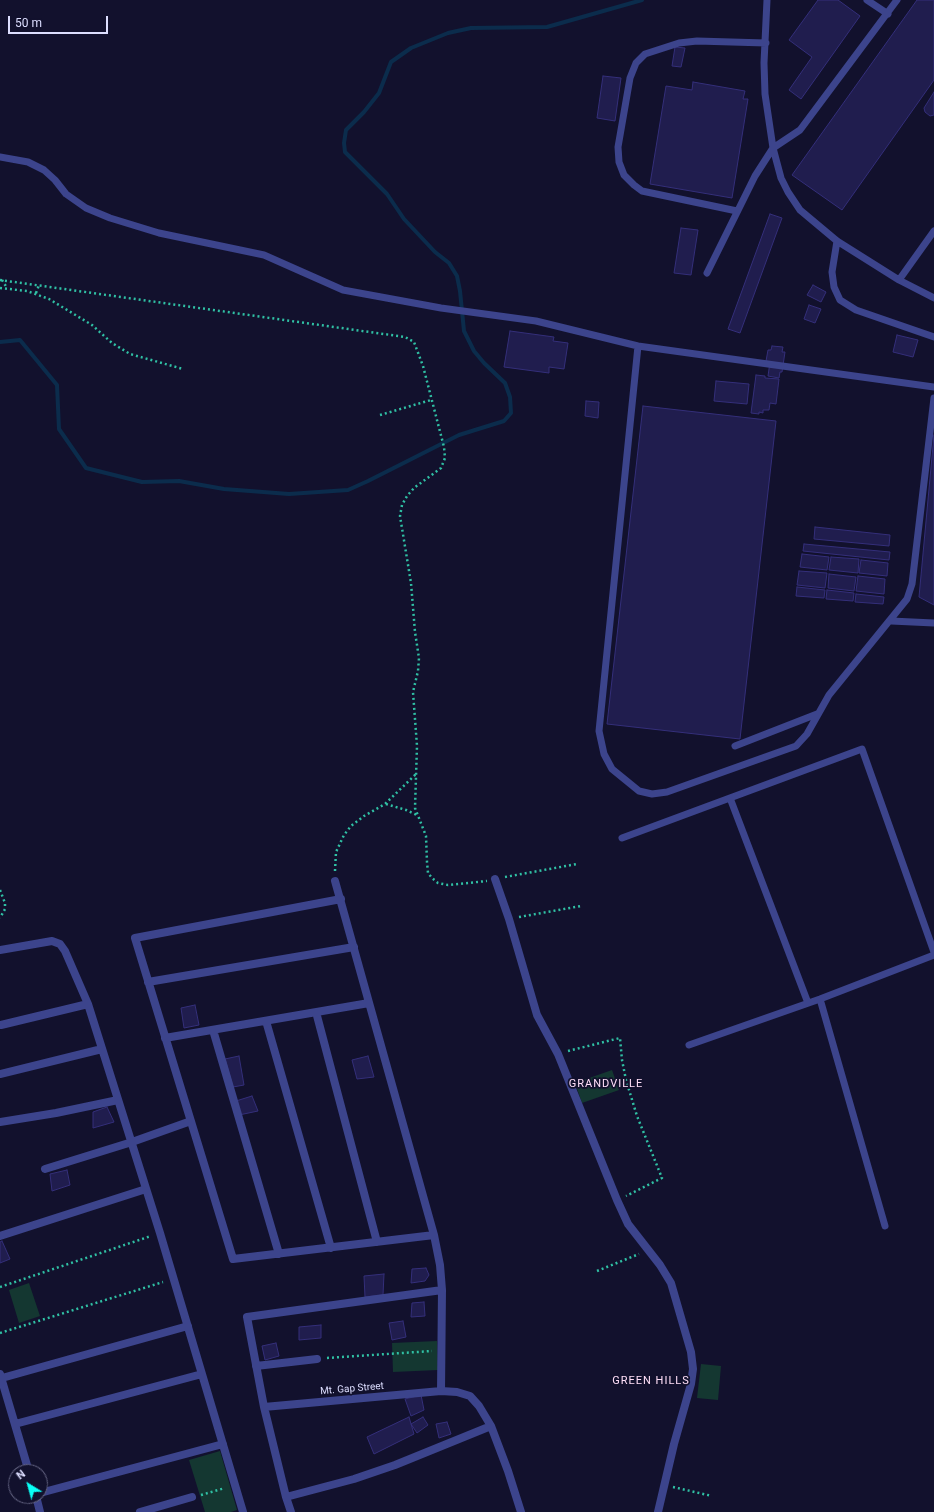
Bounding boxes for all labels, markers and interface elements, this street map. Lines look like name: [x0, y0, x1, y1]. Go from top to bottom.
scale bar: [10, 8, 110, 34]
text: 50 m: [15, 16, 42, 30]
district label: GRANDVILLE: [569, 1077, 643, 1091]
district label: GREEN HILLS: [612, 1374, 690, 1388]
street label: Mt. Gap Street: [320, 1380, 384, 1398]
north arrow: [8, 1464, 48, 1504]
text: N: [14, 1467, 28, 1482]

